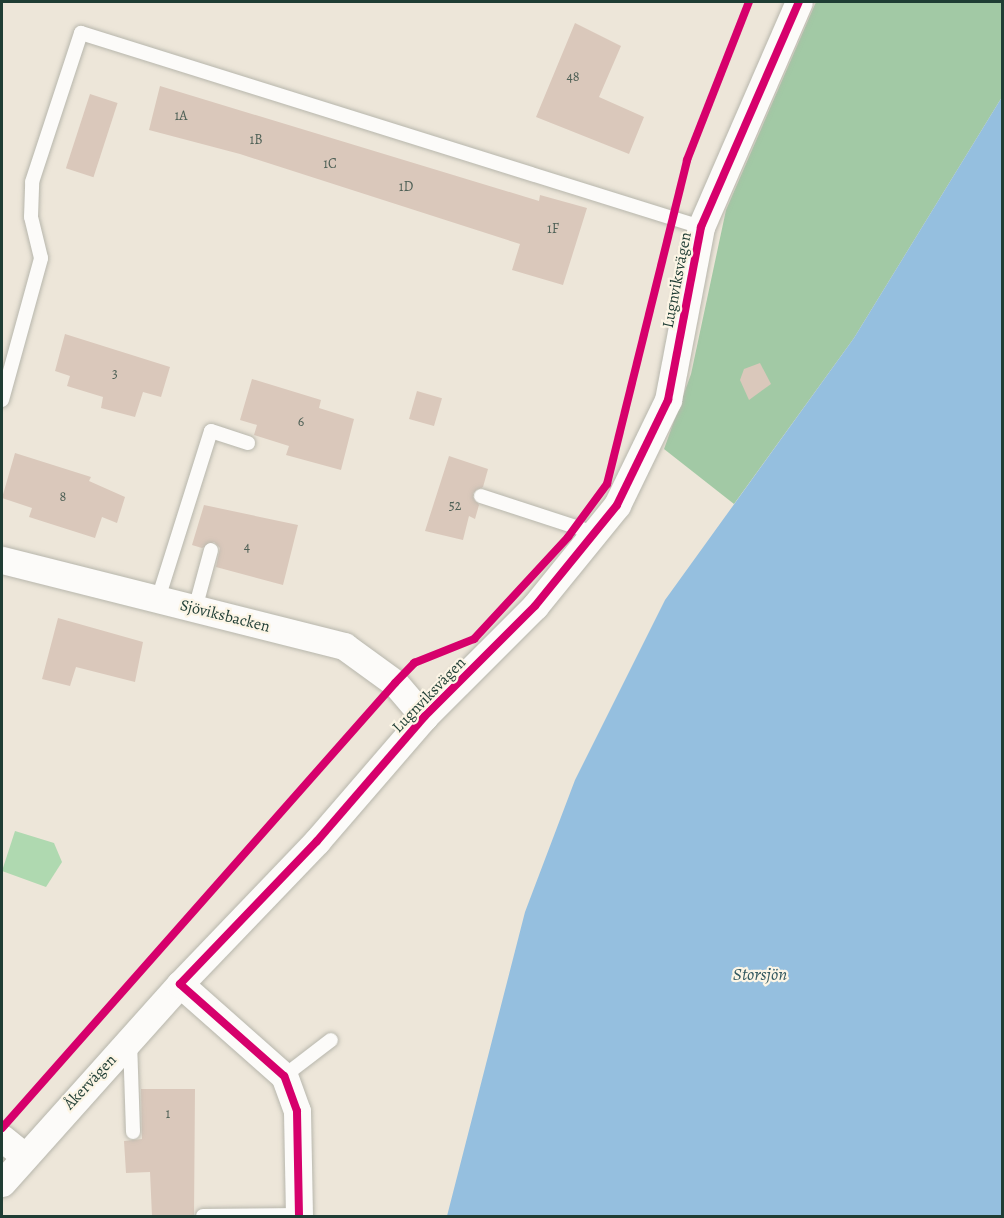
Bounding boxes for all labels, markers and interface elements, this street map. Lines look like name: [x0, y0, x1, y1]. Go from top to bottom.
house number: 48: [566, 69, 580, 85]
house number: 1A: [175, 108, 187, 124]
house number: 1B: [249, 132, 263, 148]
house number: 1C: [323, 156, 337, 172]
house number: 1D: [399, 179, 413, 195]
house number: 1F: [547, 221, 559, 237]
street label: Lugnviksvägen: [658, 230, 696, 330]
house number: 3: [112, 366, 118, 382]
house number: 6: [298, 414, 304, 430]
house number: 8: [60, 489, 66, 505]
house number: 52: [449, 498, 461, 514]
house number: 4: [244, 539, 250, 555]
street label: Sjöviksbacken: [178, 596, 272, 636]
street label: Lugnviksvägen: [388, 653, 470, 737]
water label: Storsjön: [733, 963, 787, 985]
street label: Åkervägen: [60, 1050, 120, 1114]
house number: 1: [166, 1106, 170, 1122]

